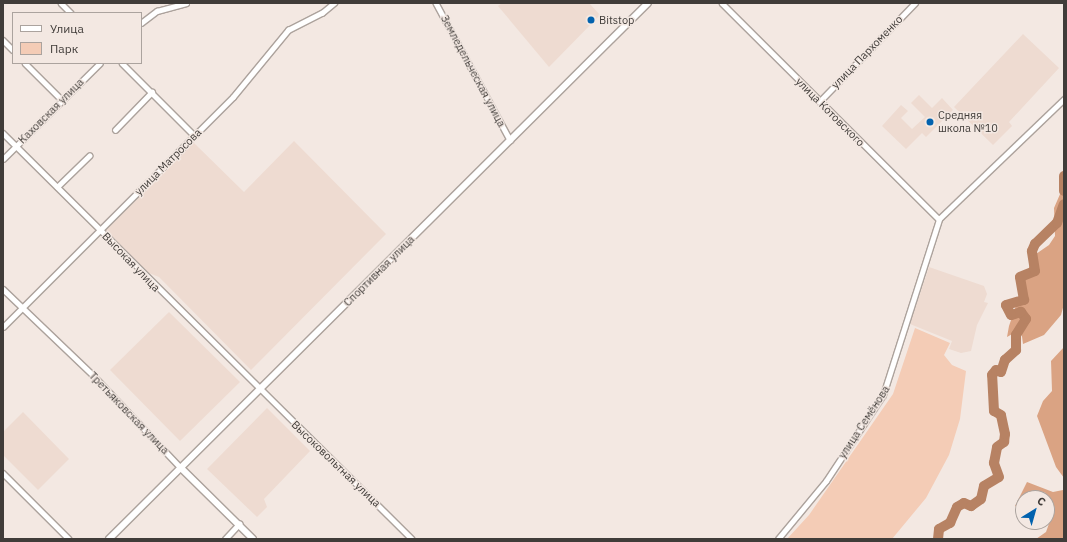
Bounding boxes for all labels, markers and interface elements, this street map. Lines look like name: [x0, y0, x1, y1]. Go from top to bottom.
legend: [12, 12, 142, 64]
street label: Земледельческая улица: [438, 13, 508, 129]
place label: Bitstop: [599, 13, 634, 27]
street label: улица Пархоменко: [829, 13, 905, 91]
marker: Bitstop: [586, 15, 596, 25]
text: Улица: [50, 21, 84, 36]
text: Парк: [50, 41, 78, 56]
street label: улица Котовского: [793, 75, 867, 149]
street label: Каховская улица: [16, 76, 86, 146]
place label: Средняя школа №10: [938, 109, 998, 135]
marker: Средняя школа №10: [925, 117, 935, 127]
street label: улица Матросова: [132, 126, 204, 198]
street label: Высокая улица: [99, 230, 163, 294]
street label: Спортивная улица: [341, 233, 417, 309]
street label: Третьяковская улица: [86, 369, 172, 457]
street label: улица Семёнова: [836, 383, 892, 461]
street label: Высоковольтная улица: [289, 418, 383, 510]
north arrow: [1015, 490, 1055, 530]
text: С: [1035, 493, 1049, 509]

